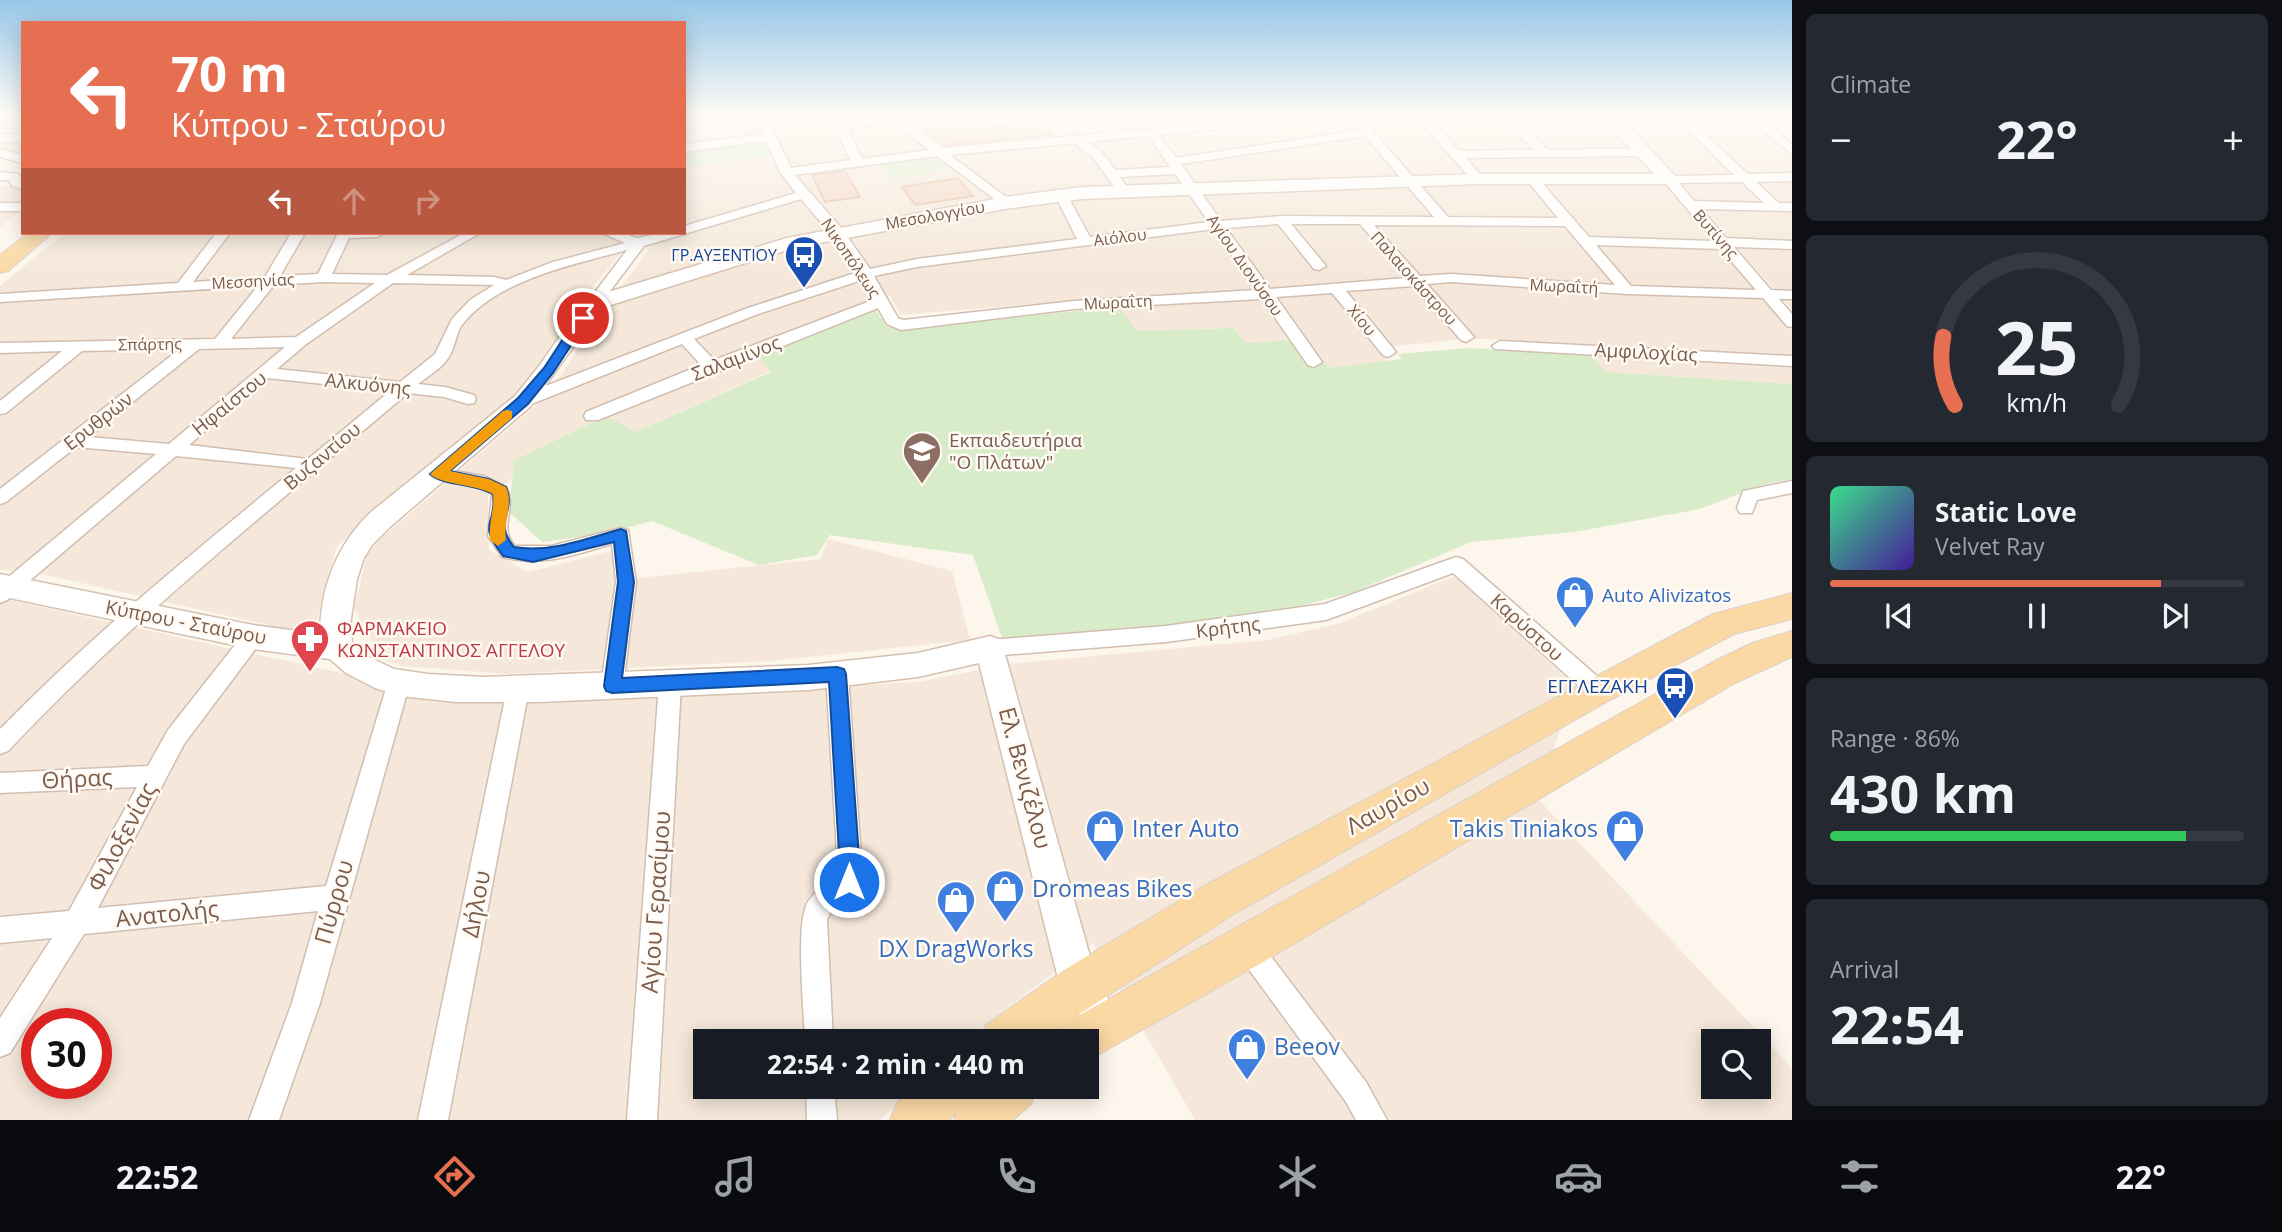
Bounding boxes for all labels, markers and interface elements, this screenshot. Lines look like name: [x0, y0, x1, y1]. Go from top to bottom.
text: 70 m: [171, 40, 288, 106]
icon: left: [56, 49, 147, 140]
text: Climate: [1830, 68, 1911, 100]
text: Κύπρου - Σταύρου: [171, 103, 446, 146]
text: 22°: [1996, 103, 2078, 174]
text: −: [1830, 113, 1852, 165]
text: +: [2222, 113, 2244, 165]
icon: left: [262, 182, 300, 220]
icon: ahead: [335, 182, 373, 220]
icon: right: [408, 182, 446, 220]
street label: Μεσολογγίου: [883, 195, 987, 235]
street label: Βυτίνης: [1688, 204, 1744, 264]
street label: Αγίου Διονύσου: [1202, 210, 1288, 320]
street label: Νικοπόλεως: [816, 214, 886, 302]
street label: Αιόλου: [1092, 223, 1148, 251]
street label: Παλαιοκάστρου: [1366, 226, 1462, 330]
bus stop icon: ΓΡ.ΑΥΞΕΝΤΙΟΥ: [783, 234, 825, 289]
place label: ΓΡ.ΑΥΞΕΝΤΙΟΥ: [671, 244, 777, 266]
street label: Μεσσηνίας: [211, 268, 295, 294]
street label: Μωραΐτή: [1529, 273, 1599, 299]
pin: [553, 288, 613, 348]
street label: Μωραΐτη: [1083, 289, 1153, 315]
text: 25: [1995, 297, 2079, 396]
icon: arrive: [564, 299, 602, 337]
street label: Χίου: [1343, 300, 1381, 340]
street label: Σαλαμίνος: [688, 329, 784, 387]
street label: Σπάρτης: [118, 332, 182, 356]
street label: Αμφιλοχίας: [1594, 336, 1698, 368]
street label: Ηφαίστου: [186, 365, 272, 441]
street label: Αλκυόνης: [324, 367, 412, 401]
text: km/h: [2007, 385, 2067, 419]
street label: Ερυθρών: [58, 386, 138, 456]
street label: Βυζαντίου: [278, 416, 366, 496]
place label: Εκπαιδευτήρια "Ο Πλάτων": [949, 427, 1083, 475]
school or university icon: Εκπαιδευτήρια "Ο Πλάτων": [901, 430, 943, 485]
text: Static Love: [1935, 494, 2077, 530]
text: Velvet Ray: [1935, 530, 2045, 562]
shop icon: Auto Alivizatos: [1554, 574, 1596, 629]
place label: Auto Alivizatos: [1602, 582, 1731, 608]
street label: Καρύστου: [1485, 587, 1569, 667]
street label: Κύπρου - Σταύρου: [103, 594, 269, 650]
icon: previous: [1880, 597, 1918, 635]
icon: pause: [2018, 597, 2056, 635]
icon: next: [2156, 597, 2194, 635]
street label: Κρήτης: [1194, 610, 1262, 644]
place label: ΦΑΡΜΑΚΕΙΟ ΚΩΝΣΤΑΝΤΙΝΟΣ ΑΓΓΕΛΟΥ: [337, 615, 565, 663]
pharmacy icon: ΦΑΡΜΑΚΕΙΟ ΚΩΝΣΤΑΝΤΙΝΟΣ ΑΓΓΕΛΟΥ: [289, 618, 331, 673]
bus stop icon: ΕΓΓΛΕΖΑΚΗ: [1654, 665, 1696, 720]
place label: ΕΓΓΛΕΖΑΚΗ: [1547, 673, 1648, 699]
street label: Ελ. Βενιζέλου: [992, 703, 1060, 852]
text: Range · 86%: [1830, 722, 1960, 754]
text: 430 km: [1830, 757, 2016, 828]
street label: Θήρας: [41, 760, 113, 796]
street label: Λαυρίου: [1340, 769, 1435, 841]
street label: Φιλοξενίας: [79, 776, 163, 897]
shop icon: Inter Auto: [1084, 808, 1126, 863]
shop icon: Takis Tiniakos: [1604, 808, 1646, 863]
street label: Αγίου Γερασίμου: [633, 810, 677, 994]
place label: Inter Auto: [1132, 812, 1240, 844]
place label: Takis Tiniakos: [1450, 812, 1598, 844]
position arrow: [812, 845, 886, 919]
street label: Πύρρου: [306, 856, 360, 948]
street label: Δήλου: [453, 868, 497, 940]
shop icon: Dromeas Bikes: [984, 868, 1026, 923]
place label: Dromeas Bikes: [1032, 872, 1192, 904]
shop icon: DX DragWorks: [935, 879, 977, 934]
street label: Ανατολής: [114, 892, 220, 934]
place label: DX DragWorks: [879, 932, 1033, 964]
text: Arrival: [1830, 953, 1899, 985]
text: 22:54: [1830, 988, 1964, 1059]
speed limit sign: 30: [21, 1008, 112, 1099]
shop icon: Beeov: [1226, 1026, 1268, 1081]
map controls: [1701, 1029, 1771, 1099]
button: search: [1701, 1029, 1771, 1099]
place label: Beeov: [1274, 1030, 1341, 1062]
text: 22:54 · 2 min · 440 m: [767, 1046, 1025, 1082]
icon: directions: [430, 1152, 479, 1201]
icon: music: [711, 1152, 760, 1201]
icon: phone: [992, 1152, 1041, 1201]
icon: climate: [1273, 1152, 1322, 1201]
icon: car: [1554, 1152, 1603, 1201]
icon: filters: [1835, 1152, 1884, 1201]
text: 22:52: [116, 1155, 198, 1198]
text: 22°: [2116, 1155, 2166, 1198]

